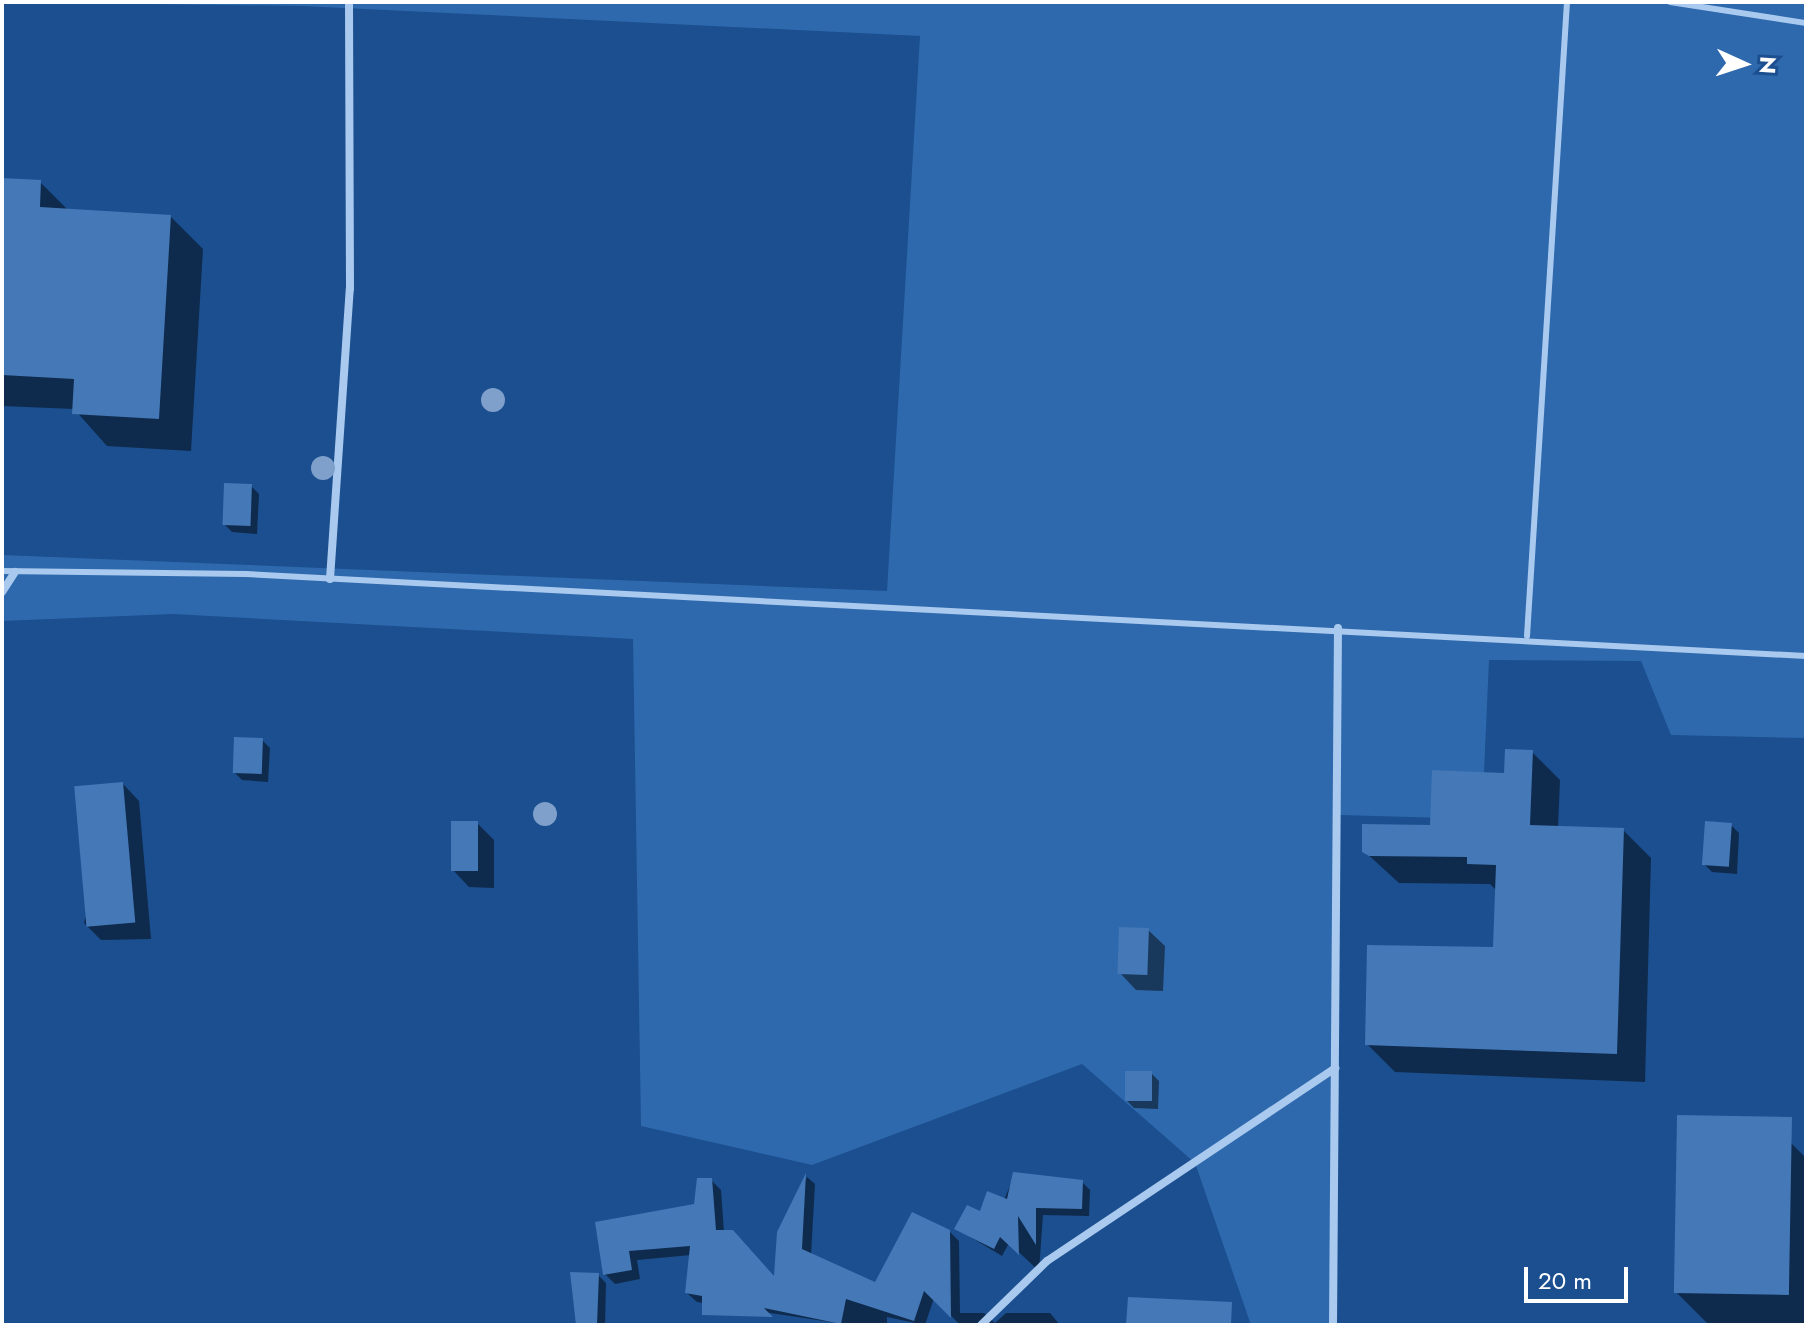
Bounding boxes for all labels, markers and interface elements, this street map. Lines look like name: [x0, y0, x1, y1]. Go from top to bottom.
north arrow: [1704, 24, 1784, 104]
text: N: [1752, 56, 1784, 75]
scale bar: [1528, 1251, 1632, 1301]
text: 20 m: [1538, 1263, 1592, 1298]

